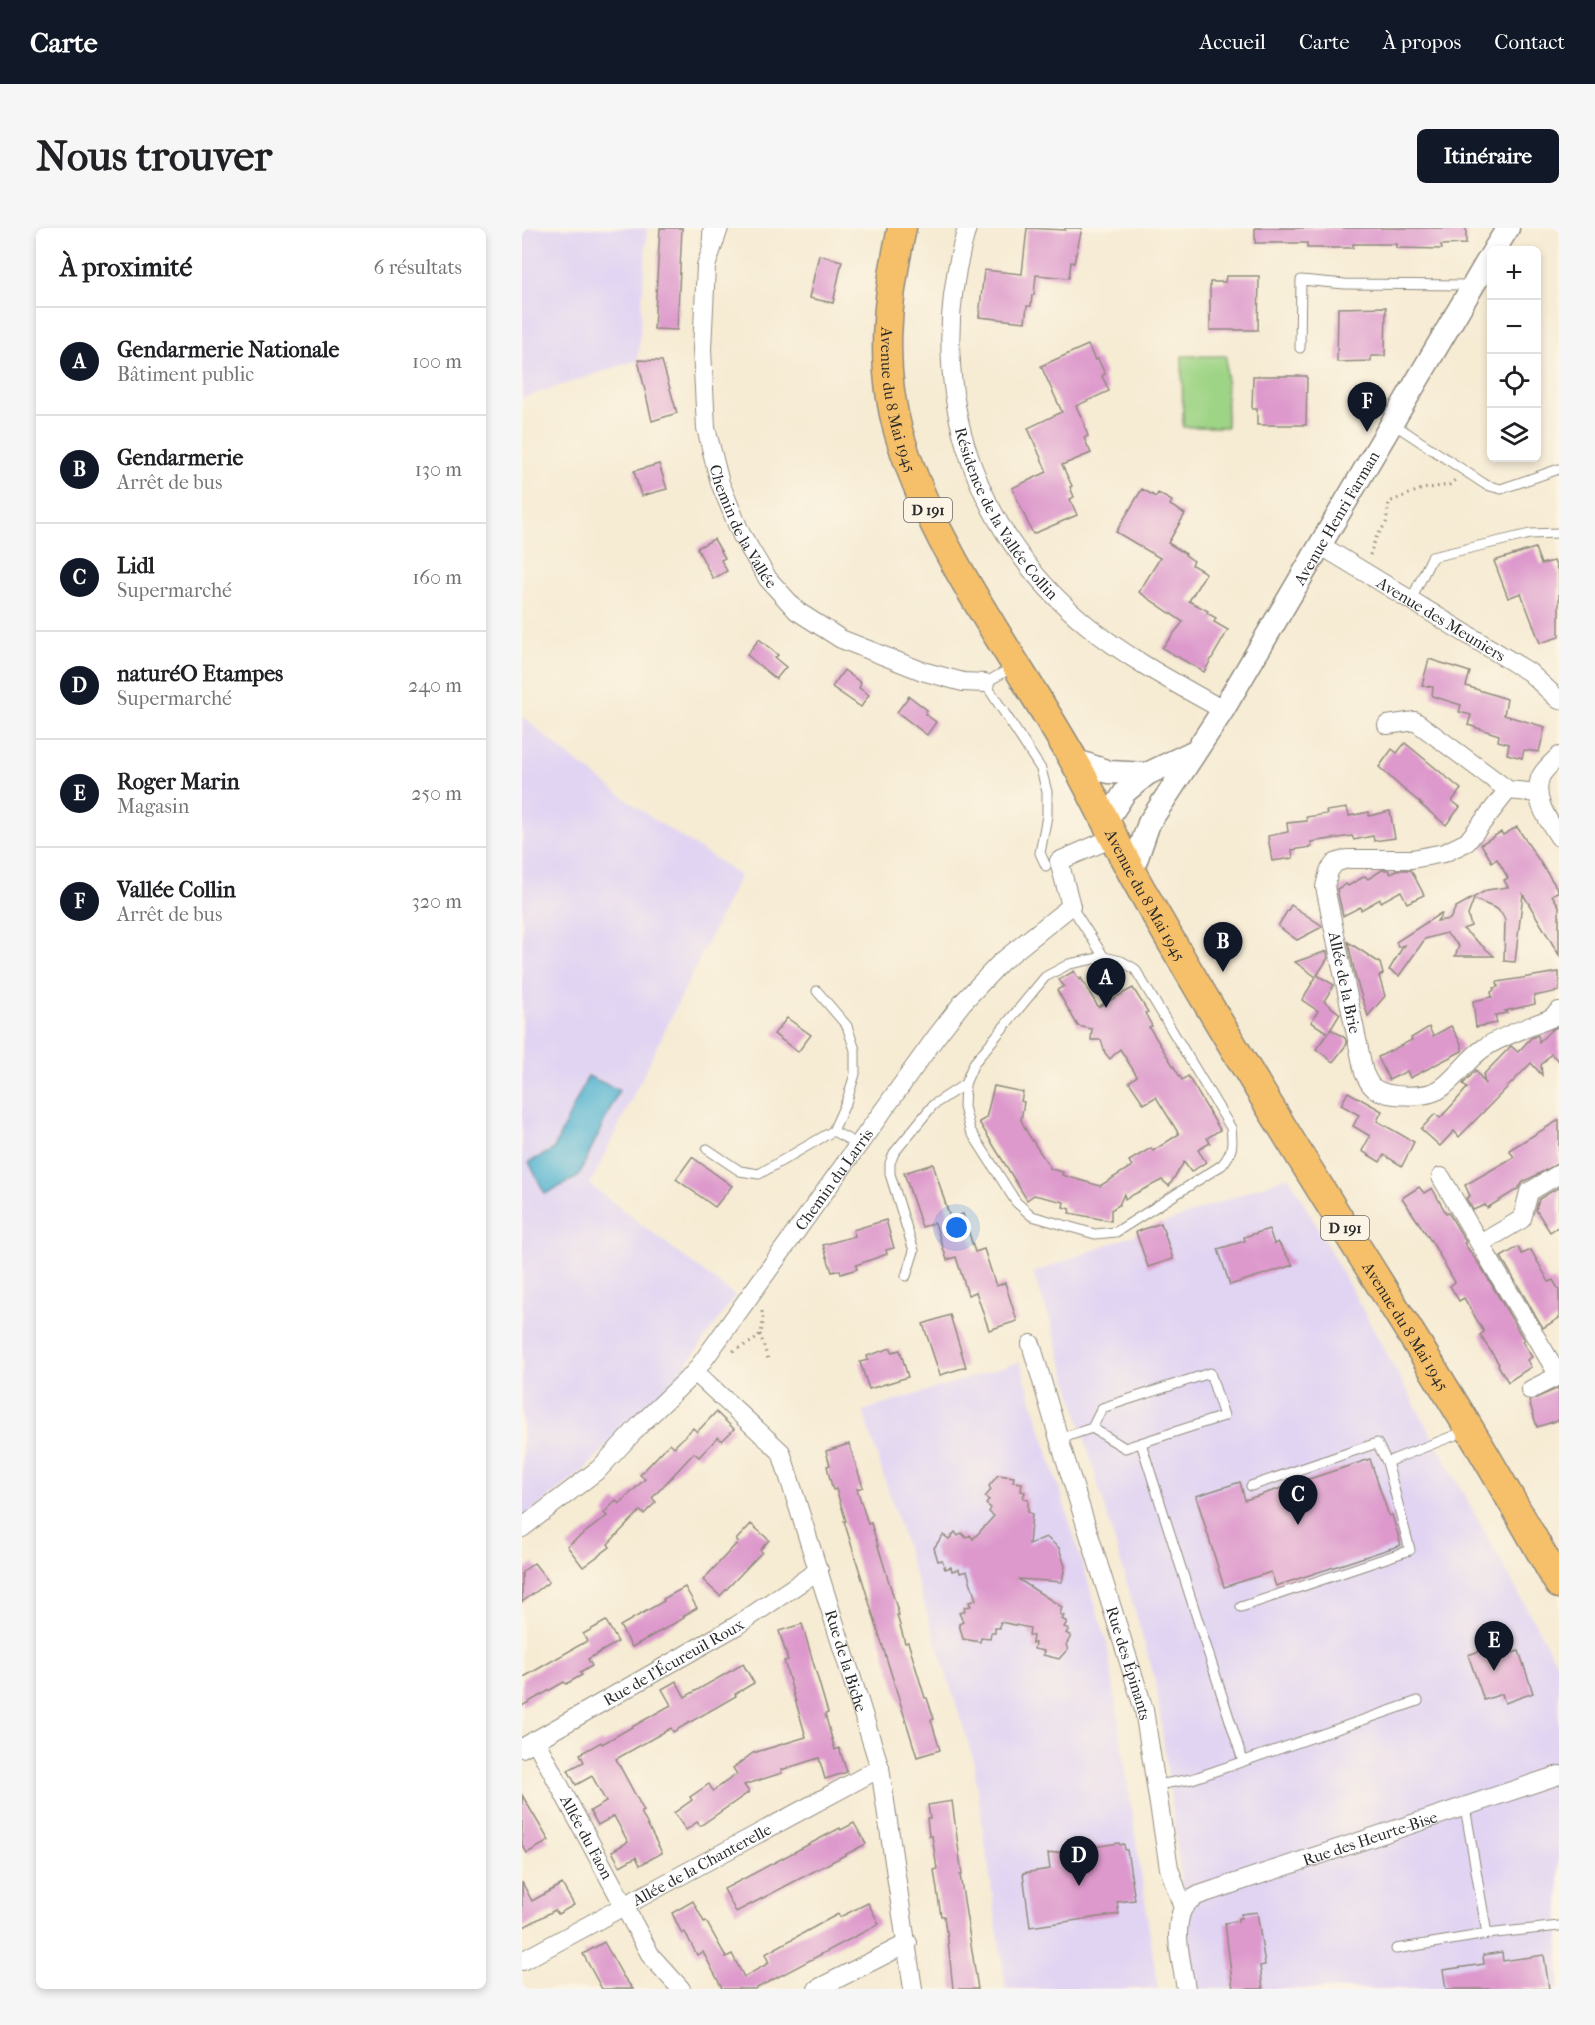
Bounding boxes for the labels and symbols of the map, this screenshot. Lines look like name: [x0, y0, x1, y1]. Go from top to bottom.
street label: Avenue du 8 Mai 1945: [878, 326, 921, 475]
pin: F: [1348, 382, 1386, 432]
street label: Résidence de la Vallée Collin: [951, 425, 1063, 604]
street label: Avenue Henri Farman: [1289, 447, 1383, 589]
street label: Chemin de la Vallée: [706, 463, 781, 592]
road number: D 191: [904, 498, 952, 522]
street label: Avenue des Meuniers: [1373, 572, 1509, 665]
street label: Avenue du 8 Mai 1945: [1101, 825, 1190, 964]
pin: B: [1204, 922, 1242, 972]
street label: Allée de la Brie: [1325, 929, 1365, 1035]
pin: A: [1086, 958, 1126, 1008]
street label: Chemin du Larris: [791, 1125, 877, 1234]
your location: [942, 1213, 971, 1242]
road number: D 191: [1321, 1216, 1369, 1240]
street label: Avenue du 8 Mai 1945: [1358, 1257, 1453, 1394]
pin: C: [1278, 1476, 1318, 1525]
street label: Rue des Épinants: [1103, 1604, 1155, 1722]
street label: Rue de la Biche: [821, 1607, 871, 1714]
street label: Rue de l'Écureuil Roux: [600, 1614, 748, 1709]
pin: E: [1474, 1622, 1514, 1671]
street label: Allée du Faon: [556, 1791, 618, 1883]
street label: Rue des Heurte-Bise: [1300, 1807, 1440, 1869]
street label: Allée de la Chanterelle: [628, 1819, 774, 1910]
pin: D: [1060, 1836, 1098, 1886]

